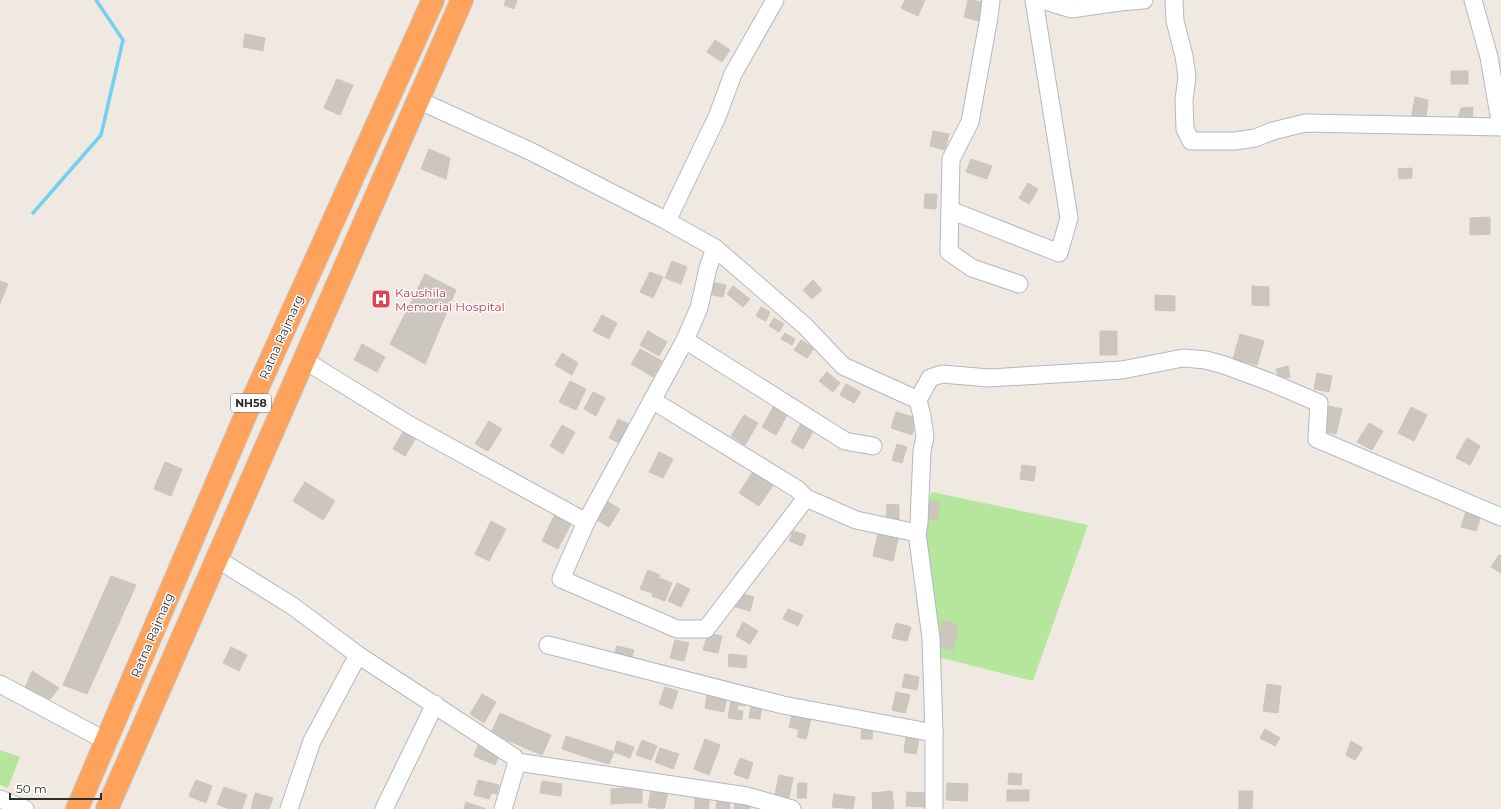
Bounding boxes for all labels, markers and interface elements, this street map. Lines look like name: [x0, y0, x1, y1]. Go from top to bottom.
place label: Kaushila Memorial Hospital: [395, 285, 505, 314]
hospital icon: Kaushila Memorial Hospital: [370, 288, 392, 310]
street label: Ratna Rajmarg: [256, 293, 306, 381]
road number: NH58: [231, 394, 271, 412]
street label: Ratna Rajmarg: [127, 590, 177, 680]
scale bar: [10, 775, 101, 801]
text: 50 m: [16, 781, 47, 796]

